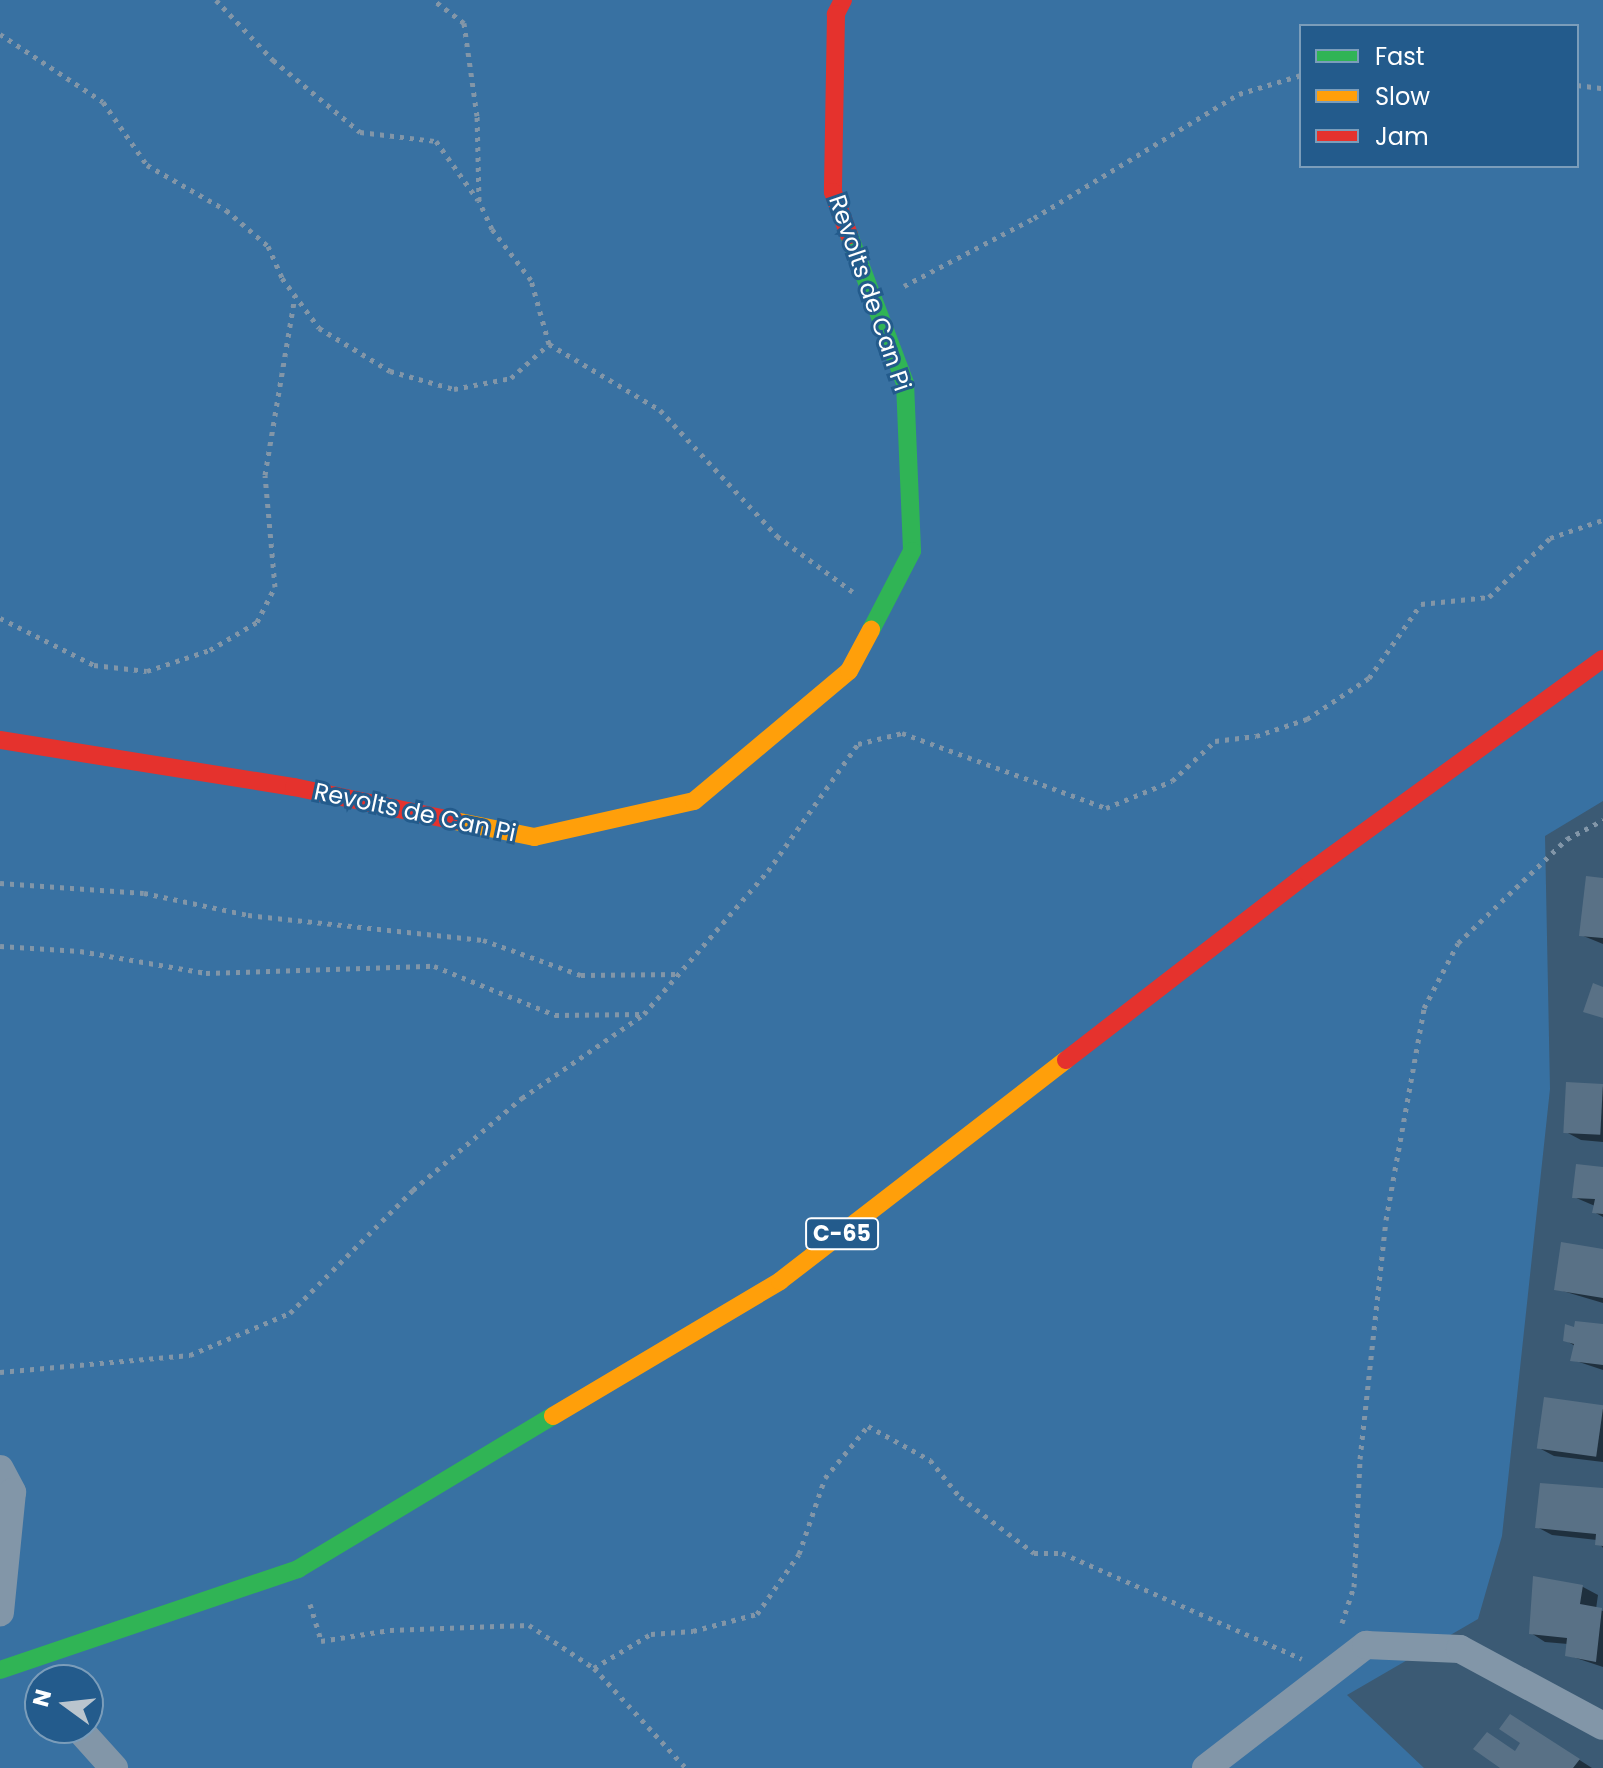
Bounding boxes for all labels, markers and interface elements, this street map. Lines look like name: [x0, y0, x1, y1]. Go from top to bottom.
legend: [1299, 24, 1579, 168]
text: Fast: [1375, 40, 1425, 73]
text: Slow: [1375, 80, 1430, 113]
text: Jam: [1375, 120, 1429, 153]
street label: Revolts de Can Pi: [823, 191, 917, 395]
street label: Revolts de Can Pi: [311, 777, 519, 847]
road number: C-65: [804, 1216, 880, 1252]
north arrow: [24, 1664, 104, 1744]
text: N: [25, 1686, 59, 1710]

